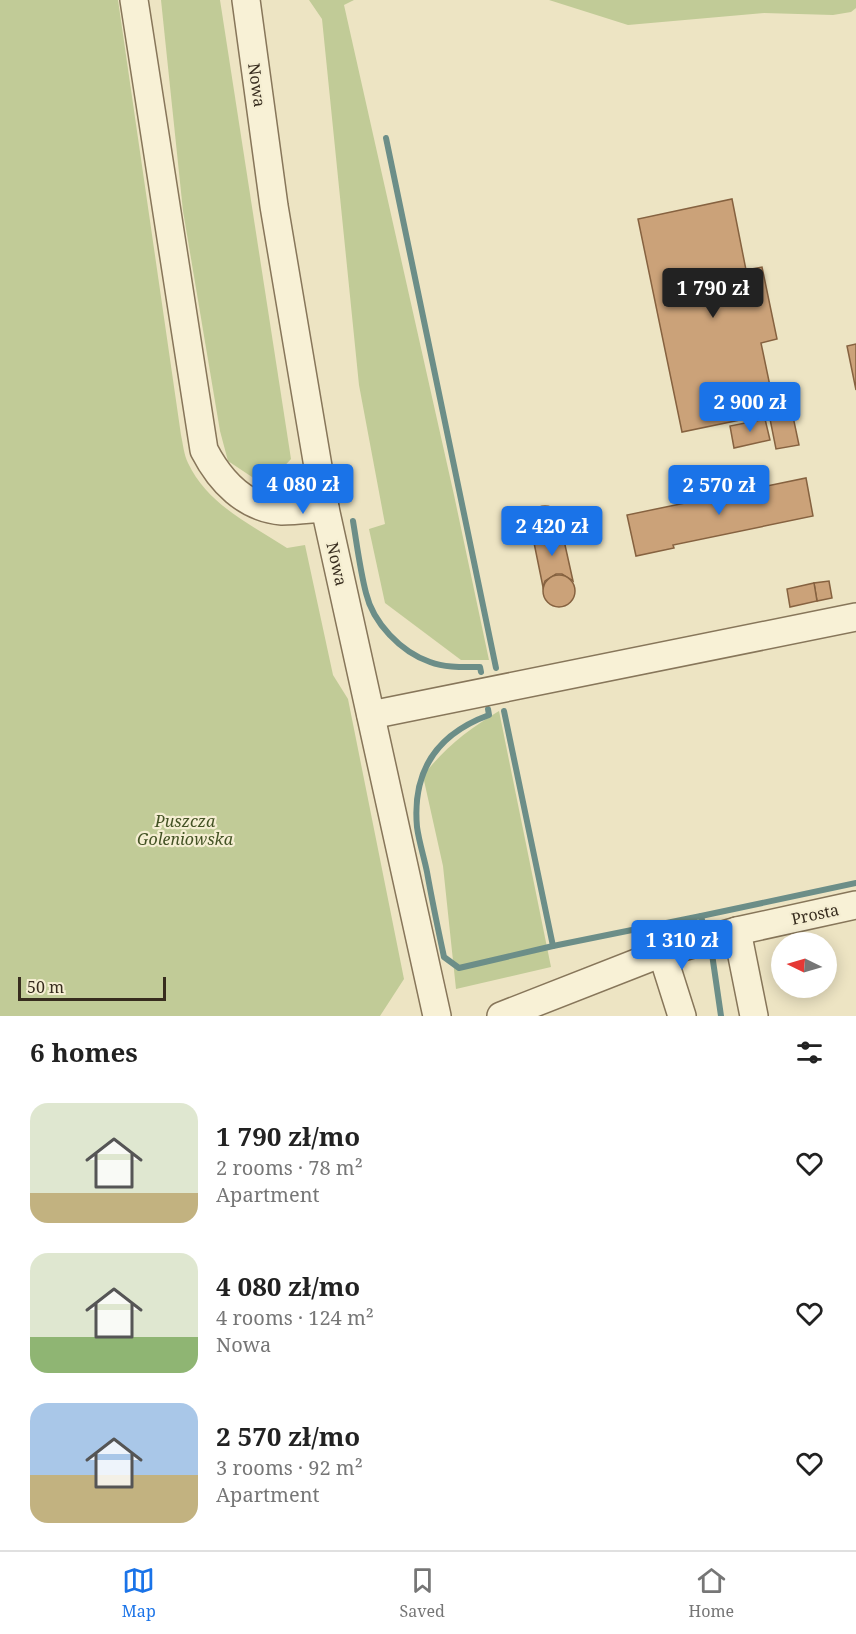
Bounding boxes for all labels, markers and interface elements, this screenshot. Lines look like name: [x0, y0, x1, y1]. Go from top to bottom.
street label: Nowa: [243, 62, 271, 108]
pin: 1 790 zł: [651, 268, 775, 319]
text: 1 790 zł: [676, 274, 750, 301]
pin: 2 900 zł: [688, 382, 812, 433]
text: 2 900 zł: [713, 388, 787, 415]
pin: 4 080 zł: [241, 464, 365, 515]
pin: 2 570 zł: [657, 465, 781, 516]
text: 4 080 zł: [266, 470, 340, 497]
text: 2 570 zł: [682, 471, 756, 498]
pin: 2 420 zł: [490, 506, 614, 557]
text: 2 420 zł: [515, 512, 589, 539]
street label: Nowa: [321, 540, 353, 588]
park label: Puszcza Goleniowska: [137, 810, 234, 850]
street label: Prosta: [789, 898, 841, 930]
pin: 1 310 zł: [620, 920, 744, 971]
text: 1 310 zł: [645, 926, 719, 953]
north arrow: [771, 932, 837, 998]
map controls: [771, 932, 837, 998]
scale bar: [18, 974, 166, 1001]
text: 50 m: [27, 976, 64, 998]
text: 6 homes: [30, 1034, 138, 1070]
icon: filters: [793, 1036, 826, 1069]
text: 1 790 zł/mo: [216, 1118, 360, 1154]
icon: home: [78, 1127, 150, 1199]
icon: heart: [793, 1147, 826, 1180]
text: 2 rooms · 78 m²: [216, 1154, 363, 1181]
text: Apartment: [216, 1181, 320, 1208]
text: 4 080 zł/mo: [216, 1268, 360, 1304]
icon: home: [78, 1277, 150, 1349]
icon: heart: [793, 1297, 826, 1330]
text: 4 rooms · 124 m²: [216, 1304, 374, 1331]
text: Nowa: [216, 1331, 271, 1358]
text: 2 570 zł/mo: [216, 1418, 360, 1454]
icon: home: [78, 1427, 150, 1499]
icon: heart: [793, 1447, 826, 1480]
text: 3 rooms · 92 m²: [216, 1454, 363, 1481]
text: Apartment: [216, 1481, 320, 1508]
tab: Map: [122, 1564, 156, 1622]
tab: Saved: [399, 1564, 445, 1622]
tab: Home: [689, 1564, 734, 1622]

